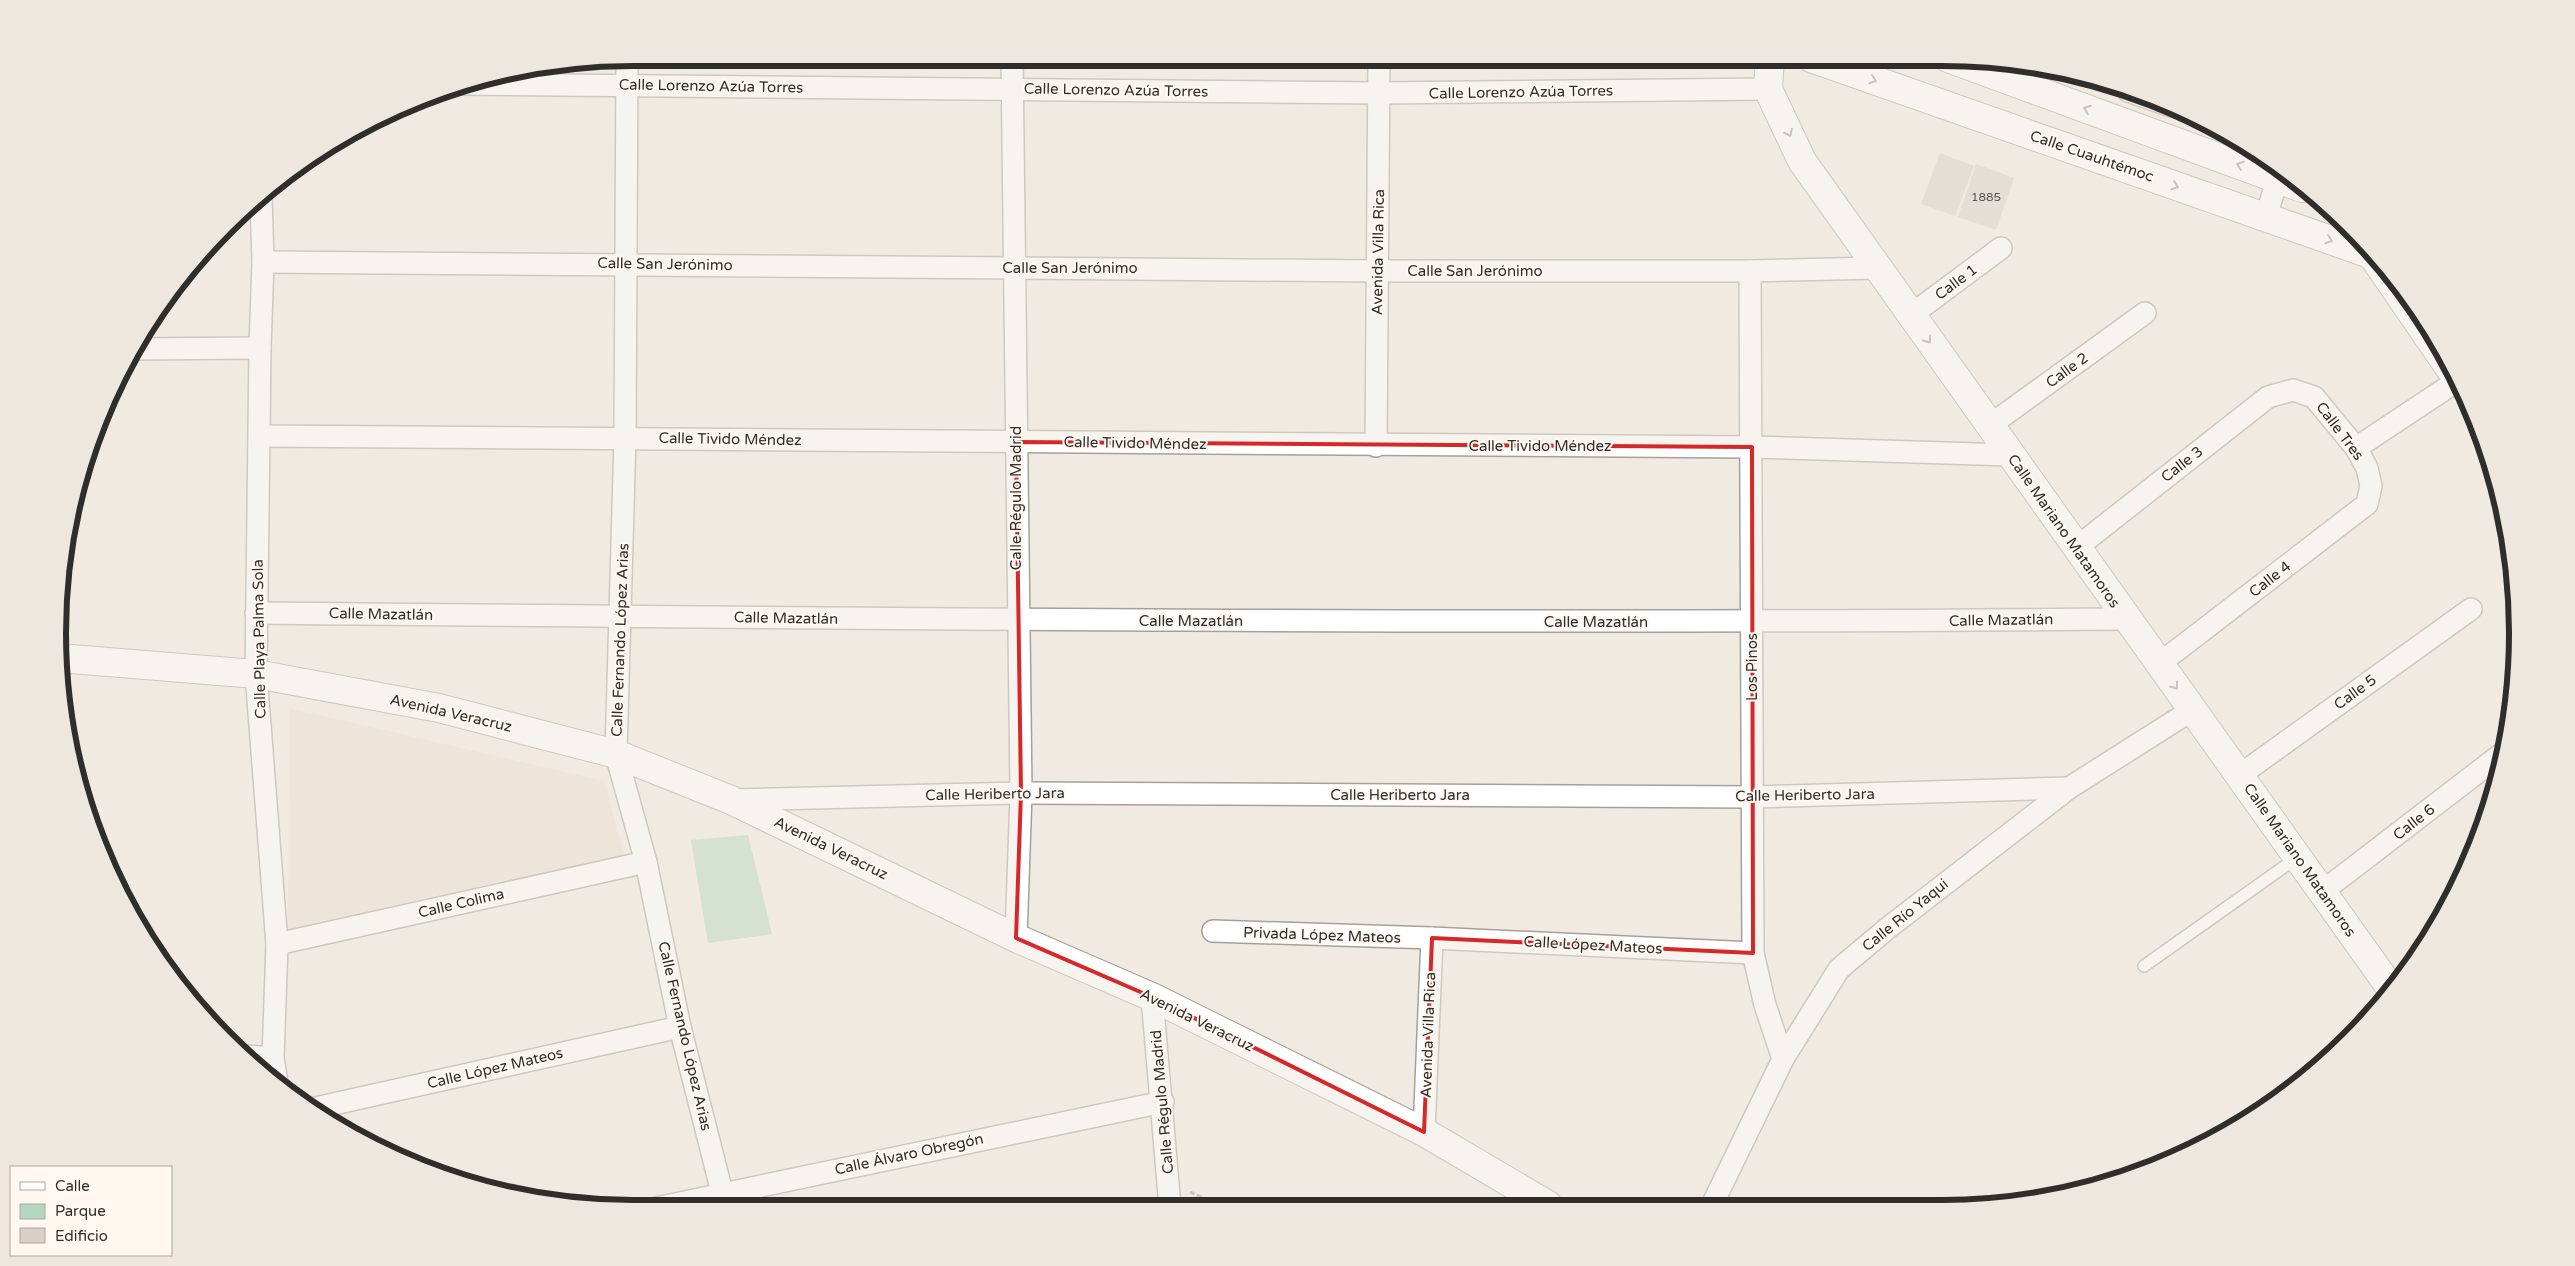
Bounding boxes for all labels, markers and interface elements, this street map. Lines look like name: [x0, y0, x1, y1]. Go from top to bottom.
one-way arrow: [1869, 74, 1877, 84]
street label: Calle Lorenzo Azúa Torres: [619, 75, 803, 97]
street label: Calle Lorenzo Azúa Torres: [1024, 79, 1208, 101]
street label: Calle Lorenzo Azúa Torres: [1429, 81, 1613, 103]
one-way arrow: [2084, 105, 2092, 115]
street label: Calle Cuauhtémoc: [2028, 126, 2156, 186]
one-way arrow: [1783, 128, 1793, 137]
one-way arrow: [2236, 161, 2245, 171]
one-way arrow: [2170, 180, 2179, 190]
street label: Avenida Villa Rica: [1368, 189, 1388, 315]
house number: 1885: [1971, 190, 2001, 204]
one-way arrow: [2324, 234, 2332, 244]
street label: Calle San Jerónimo: [597, 254, 733, 274]
street label: Calle San Jerónimo: [1002, 259, 1138, 277]
street label: Calle 1: [1931, 260, 1981, 304]
street label: Calle San Jerónimo: [1407, 262, 1543, 280]
one-way arrow: [1922, 334, 1931, 344]
street label: Calle 2: [2042, 349, 2092, 391]
street label: Calle Tres: [2312, 398, 2368, 464]
street label: Calle Régulo Madrid: [1007, 426, 1025, 570]
street label: Calle Tivido Méndez: [658, 429, 802, 449]
street label: Calle Tivido Méndez: [1063, 433, 1207, 453]
street label: Calle Tivido Méndez: [1469, 437, 1611, 455]
street label: Calle 3: [2157, 442, 2207, 486]
street label: Calle Mariano Matamoros: [2004, 451, 2124, 611]
street label: Calle Fernando López Arias: [608, 543, 632, 737]
street label: Calle 4: [2245, 557, 2295, 601]
street label: Calle Playa Palma Sola: [249, 559, 269, 719]
street label: Calle Mazatlán: [329, 604, 433, 624]
street label: Calle Mazatlán: [734, 608, 838, 628]
street label: Calle Mazatlán: [1949, 610, 2053, 630]
street label: Calle Mazatlán: [1139, 612, 1243, 630]
street label: Calle Mazatlán: [1544, 613, 1648, 631]
street label: Los Pinos: [1743, 633, 1761, 701]
street label: Calle 5: [2330, 671, 2380, 713]
one-way arrow: [2169, 680, 2178, 690]
street label: Avenida Veracruz: [388, 690, 514, 736]
street label: Calle Mariano Matamoros: [2240, 780, 2360, 940]
street label: Calle Heriberto Jara: [925, 784, 1065, 804]
street label: Calle Heriberto Jara: [1735, 785, 1875, 805]
street label: Calle Heriberto Jara: [1330, 786, 1470, 804]
street label: Calle 6: [2389, 800, 2439, 844]
street label: Avenida Veracruz: [771, 813, 891, 883]
street label: Calle Río Yaqui: [1858, 875, 1952, 955]
street label: Calle Colima: [416, 884, 506, 922]
street label: Privada López Mateos: [1243, 923, 1401, 947]
street label: Calle López Mateos: [1523, 932, 1663, 958]
street label: Calle Fernando López Arias: [654, 939, 716, 1133]
street label: Avenida Villa Rica: [1417, 972, 1439, 1098]
street label: Avenida Veracruz: [1137, 985, 1257, 1055]
street label: Calle Régulo Madrid: [1147, 1029, 1177, 1175]
street label: Calle López Mateos: [425, 1044, 565, 1092]
street label: Calle Álvaro Obregón: [833, 1129, 985, 1179]
legend: [10, 1166, 172, 1256]
text: Calle: [55, 1177, 90, 1195]
text: Parque: [55, 1202, 106, 1220]
text: Edificio: [55, 1227, 108, 1245]

